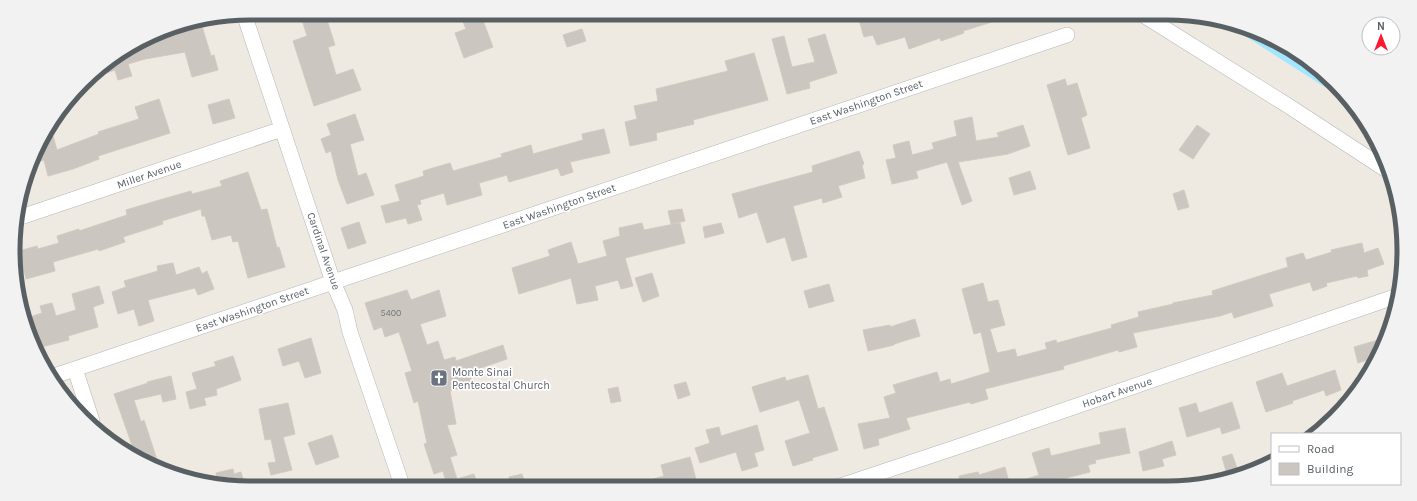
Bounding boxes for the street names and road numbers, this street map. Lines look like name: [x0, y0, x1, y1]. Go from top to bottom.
street label: East Washington Street: [808, 77, 924, 128]
street label: Miller Avenue: [115, 157, 183, 192]
street label: East Washington Street: [501, 181, 617, 232]
street label: Cardinal Avenue: [304, 211, 343, 292]
street label: East Washington Street: [194, 284, 310, 335]
street label: Hobart Avenue: [1081, 374, 1154, 410]

